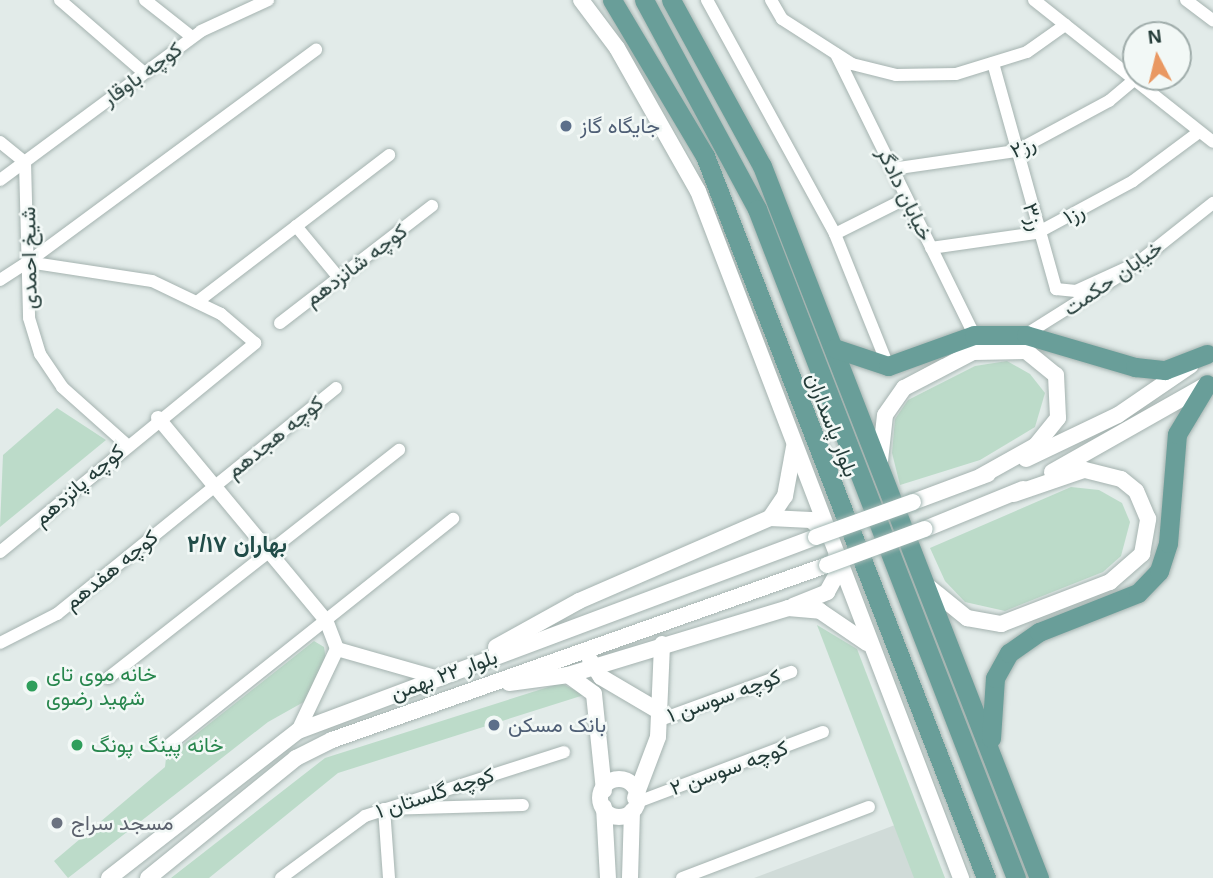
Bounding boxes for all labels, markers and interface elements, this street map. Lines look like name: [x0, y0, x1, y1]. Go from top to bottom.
north arrow: [1122, 21, 1192, 91]
text: N: [1147, 25, 1163, 48]
street label: کوچه باوقار: [97, 37, 187, 111]
place label: جایگاه گاز: [580, 113, 660, 139]
marker: جایگاه گاز: [558, 118, 574, 134]
street label: رز۲: [1006, 130, 1040, 164]
street label: خیابان دادگر: [872, 143, 938, 245]
street label: رز۱: [1059, 198, 1089, 230]
street label: رز۳: [1017, 200, 1049, 234]
street label: شیخ احمدی: [16, 207, 42, 309]
street label: کوچه شانزدهم: [300, 218, 412, 312]
street label: خیابان حکمت: [1059, 235, 1167, 321]
street label: بلوار پاسداران: [801, 369, 863, 481]
street label: کوچه هجدهم: [221, 390, 329, 484]
street label: کوچه پانزدهم: [29, 439, 129, 531]
street label: کوچه هفدهم: [59, 524, 163, 616]
district label: ۲/۱۷ بهاران: [187, 530, 287, 558]
street label: بلوار ۲۲ بهمن: [387, 644, 501, 706]
place label: خانه موی تای شهید رضوی: [46, 661, 157, 711]
street label: کوچه سوسن ۱: [664, 664, 784, 728]
marker: خانه موی تای شهید رضوی: [24, 678, 40, 694]
place label: بانک مسکن: [508, 712, 606, 738]
marker: بانک مسکن: [486, 717, 502, 733]
place label: خانه پینگ پونگ: [91, 732, 224, 758]
street label: کوچه سوسن ۲: [666, 735, 792, 801]
marker: خانه پینگ پونگ: [69, 737, 85, 753]
street label: کوچه گلستان ۱: [373, 762, 497, 824]
place label: مسجد سراج: [71, 810, 173, 836]
marker: مسجد سراج: [49, 815, 65, 831]

